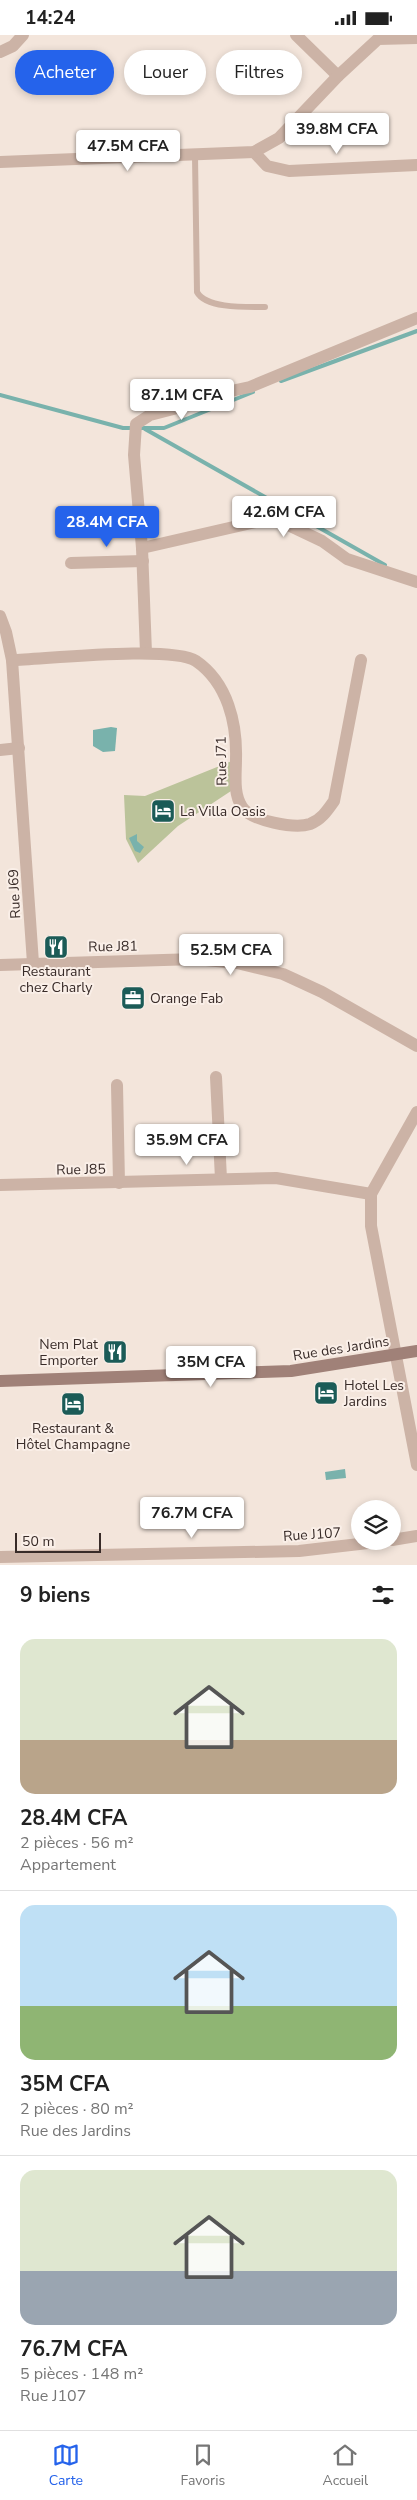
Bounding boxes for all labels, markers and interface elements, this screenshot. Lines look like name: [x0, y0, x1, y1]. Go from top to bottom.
text: 14:24: [25, 5, 75, 31]
chip: Acheter: [15, 50, 114, 95]
chip: Louer: [124, 50, 206, 95]
chip: Filtres: [216, 50, 302, 95]
pin: 39.8M CFA: [280, 113, 394, 155]
text: 39.8M CFA: [296, 118, 378, 140]
pin: 47.5M CFA: [71, 129, 185, 172]
text: 47.5M CFA: [87, 135, 169, 157]
pin: 87.1M CFA: [125, 379, 239, 421]
text: 87.1M CFA: [141, 384, 223, 406]
pin: 42.6M CFA: [227, 495, 341, 538]
text: 42.6M CFA: [243, 501, 325, 523]
pin: 28.4M CFA: [50, 505, 164, 548]
text: 28.4M CFA: [66, 511, 148, 533]
street label: Rue J71: [212, 736, 231, 786]
hotel icon: La Villa Oasis: [150, 798, 176, 824]
place label: La Villa Oasis: [180, 802, 266, 821]
street label: Rue J69: [4, 869, 25, 919]
pin: 52.5M CFA: [174, 933, 288, 976]
restaurant icon: Restaurant chez Charly: [43, 934, 69, 960]
street label: Rue J81: [88, 937, 138, 956]
text: 52.5M CFA: [190, 939, 272, 961]
place label: Restaurant chez Charly: [20, 962, 93, 997]
office icon: Orange Fab: [120, 985, 146, 1011]
place label: Orange Fab: [150, 989, 223, 1008]
pin: 35.9M CFA: [130, 1123, 244, 1166]
text: 35.9M CFA: [146, 1129, 228, 1151]
street label: Rue J85: [56, 1160, 106, 1179]
street label: Rue des Jardins: [292, 1331, 391, 1365]
place label: Nem Plat Emporter: [39, 1335, 98, 1370]
restaurant icon: Nem Plat Emporter: [102, 1339, 128, 1365]
pin: 35M CFA: [165, 1345, 257, 1388]
text: 35M CFA: [177, 1351, 245, 1373]
place label: Hotel Les Jardins: [343, 1376, 404, 1411]
hotel icon: Hotel Les Jardins: [313, 1380, 339, 1406]
hotel icon: Restaurant & Hôtel Champagne: [60, 1391, 86, 1417]
place label: Restaurant & Hôtel Champagne: [16, 1419, 130, 1454]
pin: 76.7M CFA: [135, 1497, 249, 1539]
map controls: [351, 1500, 401, 1550]
button: layers: [351, 1500, 401, 1550]
text: 76.7M CFA: [151, 1502, 233, 1524]
street label: Rue J107: [282, 1523, 342, 1546]
scale bar: [15, 1530, 101, 1553]
text: 50 m: [22, 1532, 54, 1551]
text: 9 biens: [20, 1581, 90, 1609]
icon: filters: [369, 1581, 397, 1609]
icon: home: [164, 1672, 254, 1762]
text: 28.4M CFA: [20, 1804, 127, 1832]
text: 2 pièces · 56 m²: [20, 1832, 134, 1854]
text: Appartement: [20, 1854, 116, 1876]
icon: home: [164, 1937, 254, 2027]
text: 35M CFA: [20, 2070, 110, 2098]
text: 2 pièces · 80 m²: [20, 2098, 134, 2120]
text: Rue des Jardins: [20, 2120, 131, 2142]
icon: home: [164, 2202, 254, 2292]
text: 76.7M CFA: [20, 2335, 127, 2363]
text: 5 pièces · 148 m²: [20, 2363, 143, 2385]
text: Rue J107: [20, 2385, 86, 2407]
tab: Carte: [49, 2441, 83, 2490]
tab: Favoris: [180, 2441, 225, 2490]
tab: Accueil: [323, 2441, 368, 2490]

